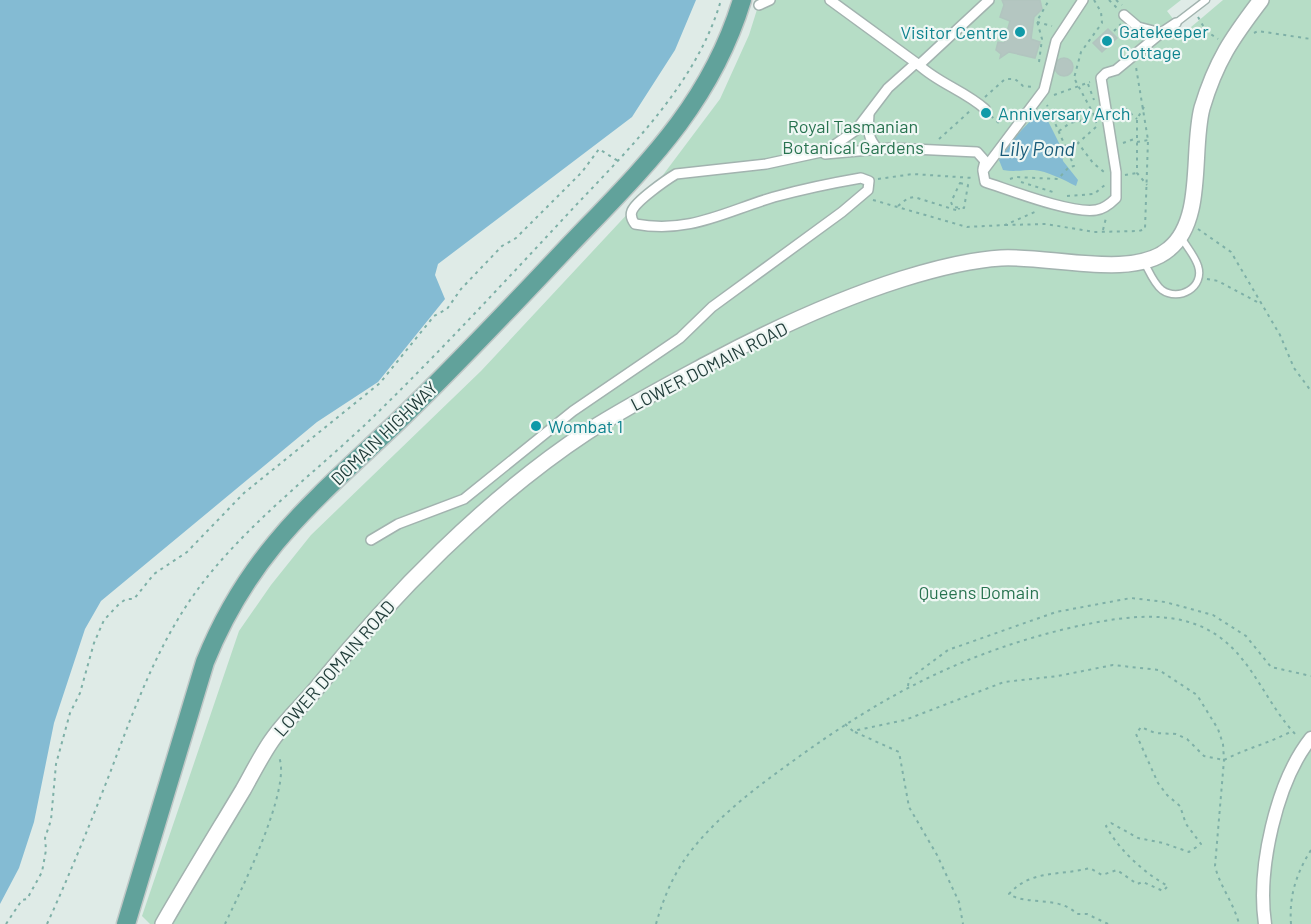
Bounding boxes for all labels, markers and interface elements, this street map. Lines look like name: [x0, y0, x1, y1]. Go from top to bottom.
place label: Gatekeeper Cottage: [1119, 20, 1209, 63]
place label: Visitor Centre: [901, 21, 1008, 43]
marker: Visitor Centre: [1013, 25, 1027, 39]
marker: Gatekeeper Cottage: [1100, 34, 1114, 48]
place label: Anniversary Arch: [998, 102, 1131, 124]
marker: Anniversary Arch: [979, 106, 993, 120]
park label: Royal Tasmanian Botanical Gardens: [782, 115, 924, 158]
water label: Lily Pond: [999, 136, 1075, 160]
street label: LOWER DOMAIN ROAD: [627, 317, 791, 415]
street label: DOMAIN HIGHWAY: [326, 377, 442, 489]
place label: Wombat 1: [548, 415, 623, 437]
marker: Wombat 1: [529, 419, 543, 433]
park label: Queens Domain: [919, 581, 1039, 603]
street label: LOWER DOMAIN ROAD: [269, 595, 399, 741]

